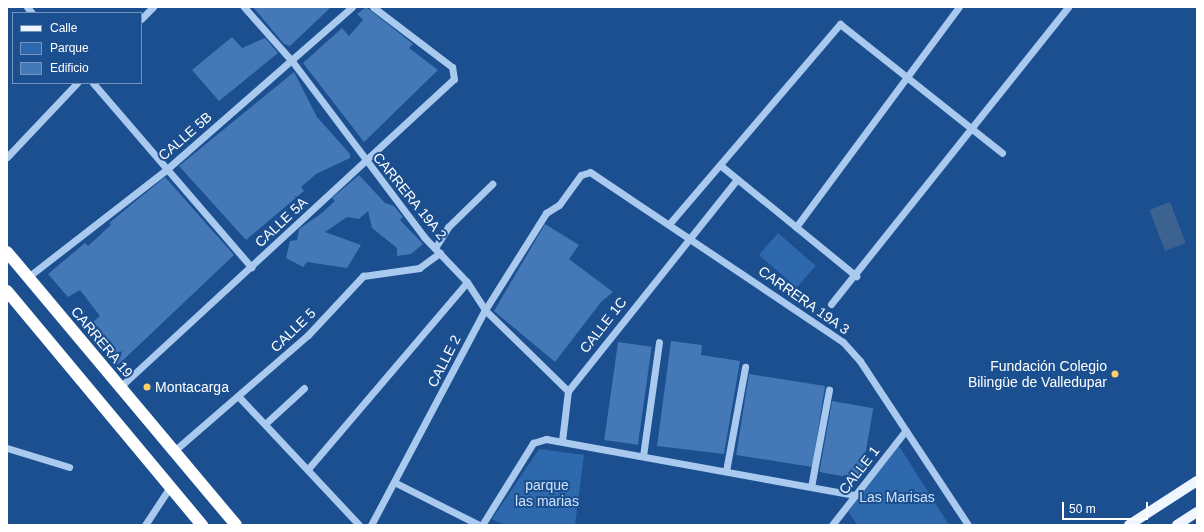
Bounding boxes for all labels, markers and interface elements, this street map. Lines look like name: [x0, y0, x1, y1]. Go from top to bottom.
legend: [12, 12, 142, 84]
text: Calle: [50, 21, 77, 35]
text: Parque: [50, 41, 89, 55]
text: Edificio: [50, 61, 89, 75]
street label: CALLE 5B: [155, 108, 215, 164]
street label: CARRERA 19A 2: [369, 148, 451, 244]
street label: CALLE 5A: [251, 194, 311, 250]
street label: CARRERA 19A 3: [755, 262, 853, 338]
street label: CALLE 1C: [576, 294, 630, 356]
street label: CARRERA 19: [67, 303, 137, 381]
street label: CALLE 5: [267, 304, 319, 356]
street label: CALLE 2: [424, 332, 464, 390]
place label: Fundación Colegio Bilingüe de Valledupar: [968, 358, 1107, 390]
marker: Fundación Colegio Bilingüe de Valledupar: [1110, 369, 1120, 379]
place label: Montacarga: [155, 379, 229, 395]
marker: Montacarga: [142, 382, 152, 392]
street label: CALLE 1: [835, 443, 883, 497]
park label: parque las marias: [515, 477, 579, 510]
park label: Las Marisas: [859, 489, 935, 505]
scale bar: [1064, 494, 1150, 520]
text: 50 m: [1069, 502, 1096, 516]

